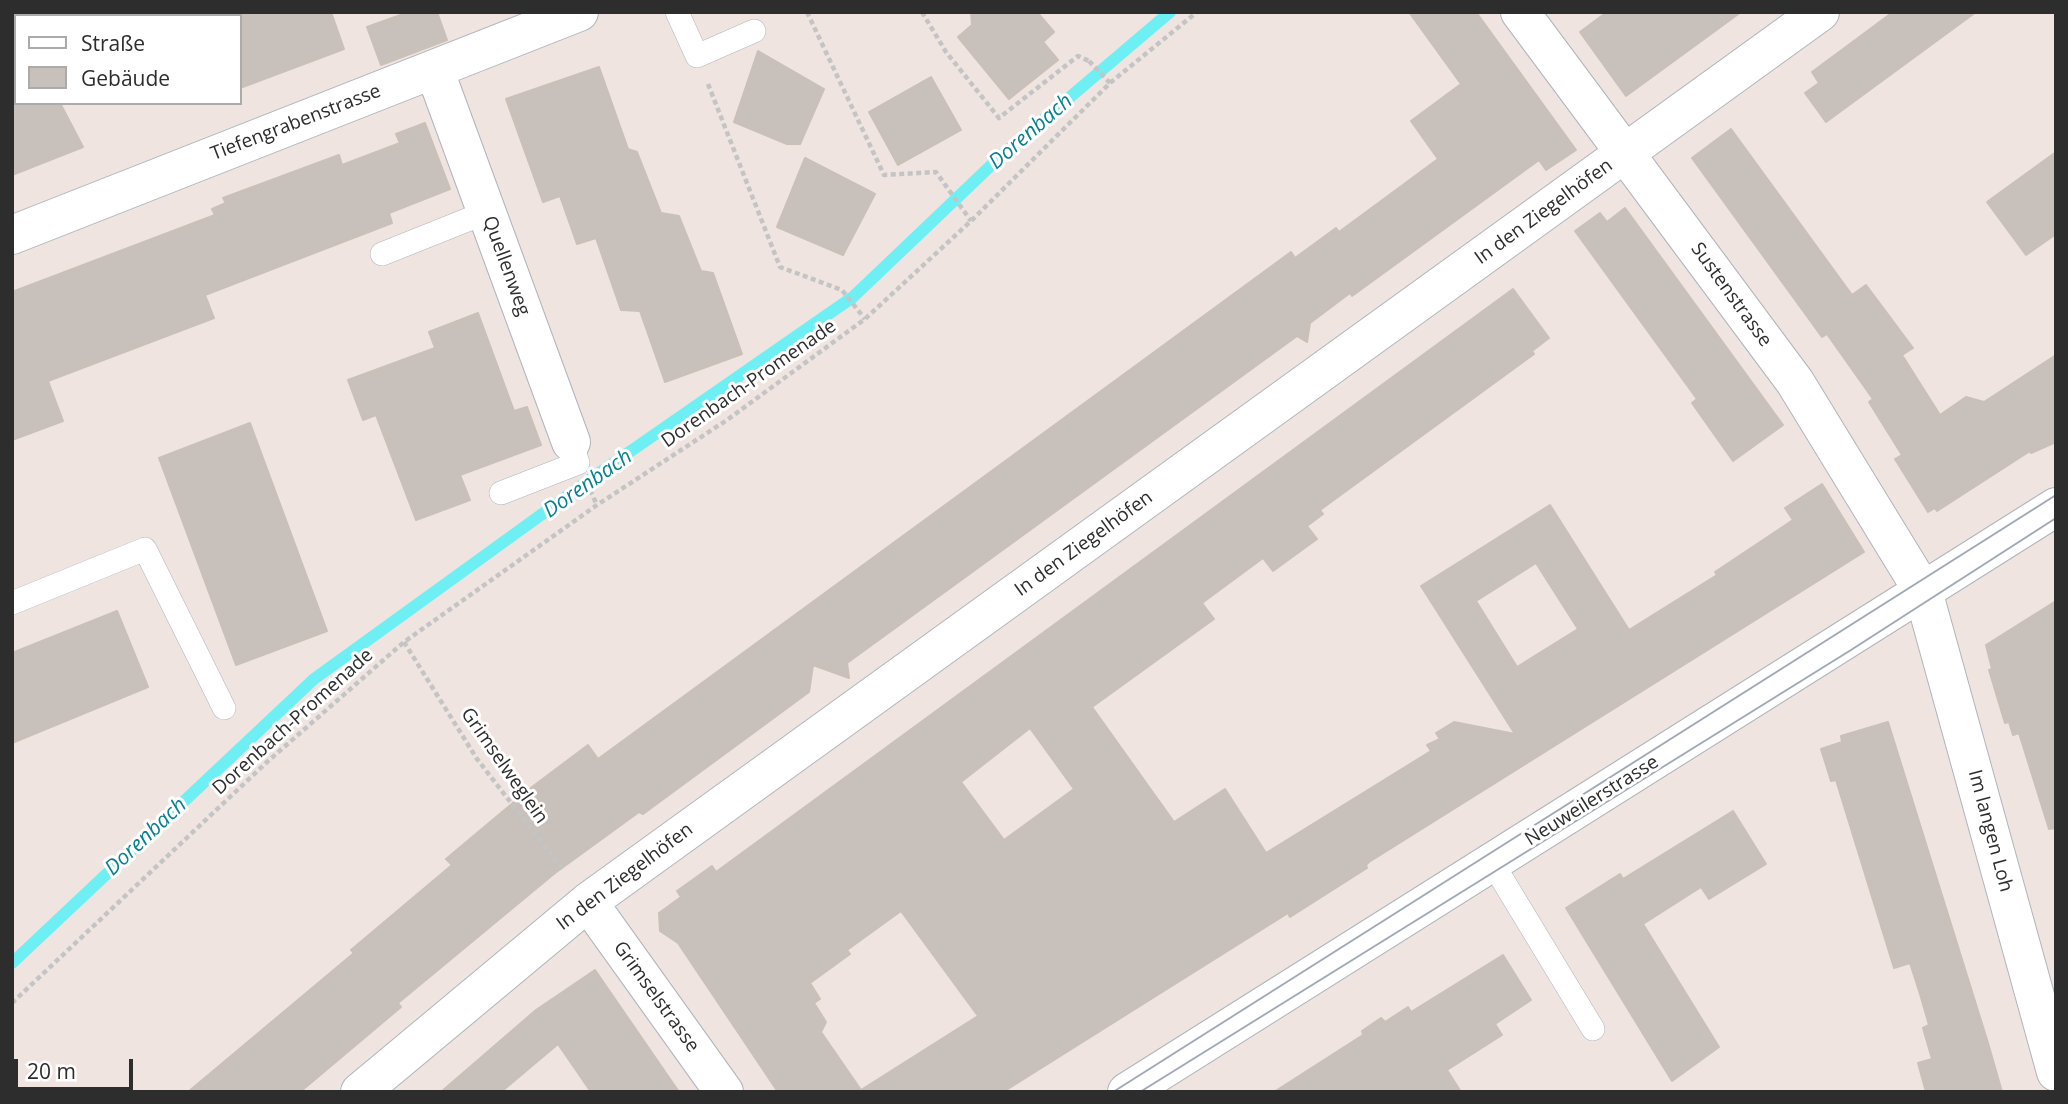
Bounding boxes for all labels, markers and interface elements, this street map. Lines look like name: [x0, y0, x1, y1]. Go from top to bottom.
legend: [14, 14, 242, 105]
text: Straße: [81, 29, 145, 57]
text: Gebäude: [81, 64, 170, 92]
street label: Tiefengrabenstrasse: [208, 80, 384, 166]
water label: Dorenbach: [984, 89, 1078, 175]
street label: In den Ziegelhöfen: [1471, 154, 1617, 270]
street label: Quellenweg: [477, 213, 535, 319]
street label: Sustenstrasse: [1686, 238, 1776, 352]
street label: Dorenbach-Promenade: [657, 315, 841, 453]
water label: Dorenbach: [539, 444, 637, 524]
street label: In den Ziegelhöfen: [1011, 486, 1157, 602]
street label: Dorenbach-Promenade: [208, 644, 378, 800]
street label: Grimselweglein: [456, 704, 552, 828]
street label: Neuweilerstrasse: [1521, 751, 1663, 851]
street label: Im langen Loh: [1963, 767, 2017, 895]
water label: Dorenbach: [100, 793, 192, 881]
street label: In den Ziegelhöfen: [552, 818, 698, 936]
street label: Grimselstrasse: [608, 937, 704, 1057]
scale bar: [18, 1044, 136, 1088]
text: 20 m: [27, 1057, 76, 1085]

